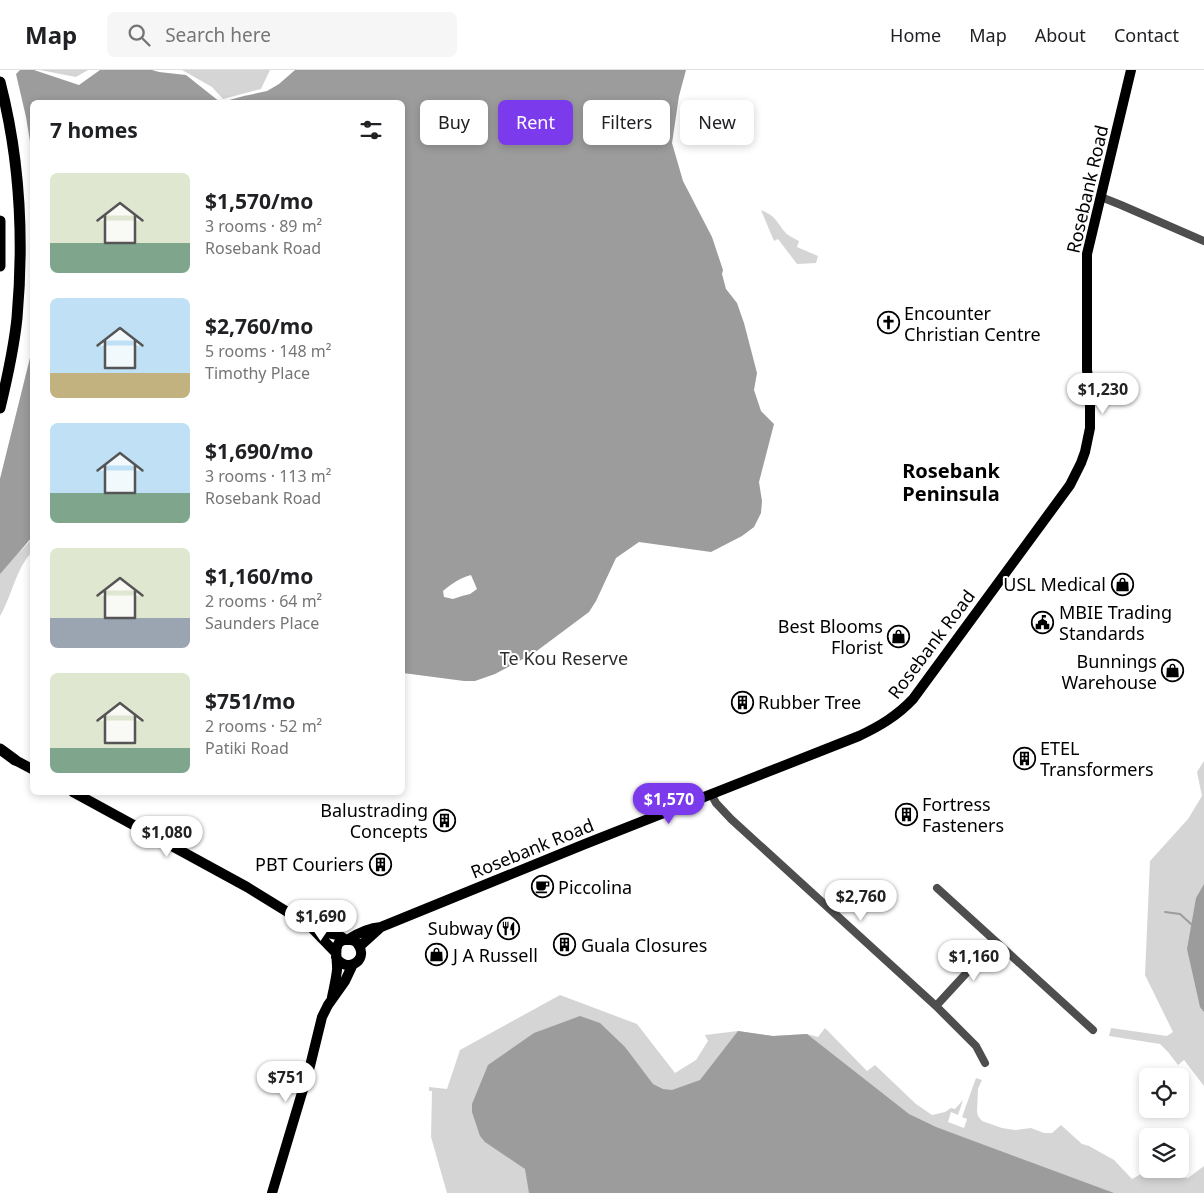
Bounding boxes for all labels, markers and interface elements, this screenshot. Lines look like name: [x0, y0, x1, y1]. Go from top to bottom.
search box: [107, 12, 457, 57]
text: Map: [25, 18, 77, 51]
icon: search: [125, 21, 153, 49]
text: Search here: [165, 22, 271, 48]
text: Home: [890, 23, 941, 47]
text: Map: [969, 23, 1007, 47]
text: About: [1035, 23, 1086, 47]
text: Contact: [1114, 23, 1179, 47]
chip: Buy: [420, 100, 488, 145]
chip: Rent: [498, 100, 573, 145]
chip: Filters: [583, 100, 670, 145]
chip: New: [680, 100, 754, 145]
text: 7 homes: [50, 116, 138, 144]
icon: filters: [357, 116, 385, 144]
street label: Rosebank Road: [1061, 123, 1113, 255]
text: $1,570/mo: [205, 187, 313, 215]
icon: home: [90, 193, 150, 253]
text: 3 rooms · 89 m²: [205, 215, 322, 237]
text: Rosebank Road: [205, 237, 321, 259]
place label: Encounter Christian Centre: [904, 301, 1041, 346]
church icon: Encounter Christian Centre: [876, 311, 900, 335]
text: $2,760/mo: [205, 312, 313, 340]
icon: home: [90, 318, 150, 378]
text: 5 rooms · 148 m²: [205, 340, 331, 362]
text: Timothy Place: [205, 362, 310, 384]
pin: $1,230: [1062, 372, 1144, 415]
text: $1,230: [1078, 378, 1128, 400]
text: $1,690/mo: [205, 437, 313, 465]
icon: home: [90, 443, 150, 503]
district label: Rosebank Peninsula: [902, 457, 1000, 507]
text: 3 rooms · 113 m²: [205, 465, 331, 487]
text: Rosebank Road: [205, 487, 321, 509]
text: $1,160/mo: [205, 562, 313, 590]
icon: home: [90, 568, 150, 628]
place label: USL Medical: [1003, 572, 1106, 596]
shop icon: USL Medical: [1110, 572, 1134, 596]
street label: Rosebank Road: [882, 585, 980, 703]
text: 2 rooms · 64 m²: [205, 590, 322, 612]
place label: MBIE Trading Standards: [1059, 600, 1172, 645]
public building icon: MBIE Trading Standards: [1031, 610, 1055, 634]
text: Saunders Place: [205, 612, 319, 634]
place label: Best Blooms Florist: [778, 614, 883, 659]
shop icon: Best Blooms Florist: [887, 624, 911, 648]
park label: Te Kou Reserve: [500, 646, 628, 670]
place label: Bunnings Warehouse: [1061, 649, 1157, 694]
shop icon: Bunnings Warehouse: [1161, 659, 1185, 683]
text: $751/mo: [205, 687, 295, 715]
building icon: Rubber Tree: [730, 690, 754, 714]
place label: Rubber Tree: [758, 690, 861, 714]
icon: home: [90, 693, 150, 753]
text: 2 rooms · 52 m²: [205, 715, 322, 737]
place label: ETEL Transformers: [1040, 736, 1154, 781]
text: Patiki Road: [205, 737, 289, 759]
building icon: ETEL Transformers: [1012, 746, 1036, 770]
pin: $1,570: [628, 782, 710, 825]
text: $1,570: [644, 788, 694, 810]
place label: Fortress Fasteners: [922, 792, 1004, 837]
place label: Balustrading Concepts: [320, 798, 428, 843]
building icon: Fortress Fasteners: [894, 802, 918, 826]
building icon: Balustrading Concepts: [432, 808, 456, 832]
street label: Rosebank Road: [467, 812, 597, 884]
pin: $1,080: [126, 816, 208, 858]
text: $1,080: [142, 821, 192, 843]
place label: PBT Couriers: [255, 852, 364, 876]
building icon: PBT Couriers: [368, 852, 392, 876]
cafe icon: Piccolina: [530, 875, 554, 899]
place label: Piccolina: [558, 875, 632, 899]
pin: $2,760: [820, 880, 902, 922]
text: $2,760: [836, 885, 886, 907]
pin: $1,690: [280, 900, 362, 942]
text: $1,690: [296, 905, 346, 927]
place label: Subway: [428, 916, 494, 940]
restaurant icon: Subway: [497, 916, 521, 940]
building icon: Guala Closures: [553, 933, 577, 957]
place label: Guala Closures: [581, 933, 707, 957]
pin: $1,160: [933, 940, 1015, 982]
shop icon: J A Russell: [425, 943, 449, 967]
place label: J A Russell: [451, 943, 538, 967]
text: $1,160: [949, 945, 999, 967]
pin: $751: [256, 1060, 316, 1103]
text: $751: [268, 1066, 304, 1088]
map controls: [1139, 1068, 1189, 1178]
button: locate: [1139, 1068, 1189, 1118]
button: layers: [1139, 1128, 1189, 1178]

